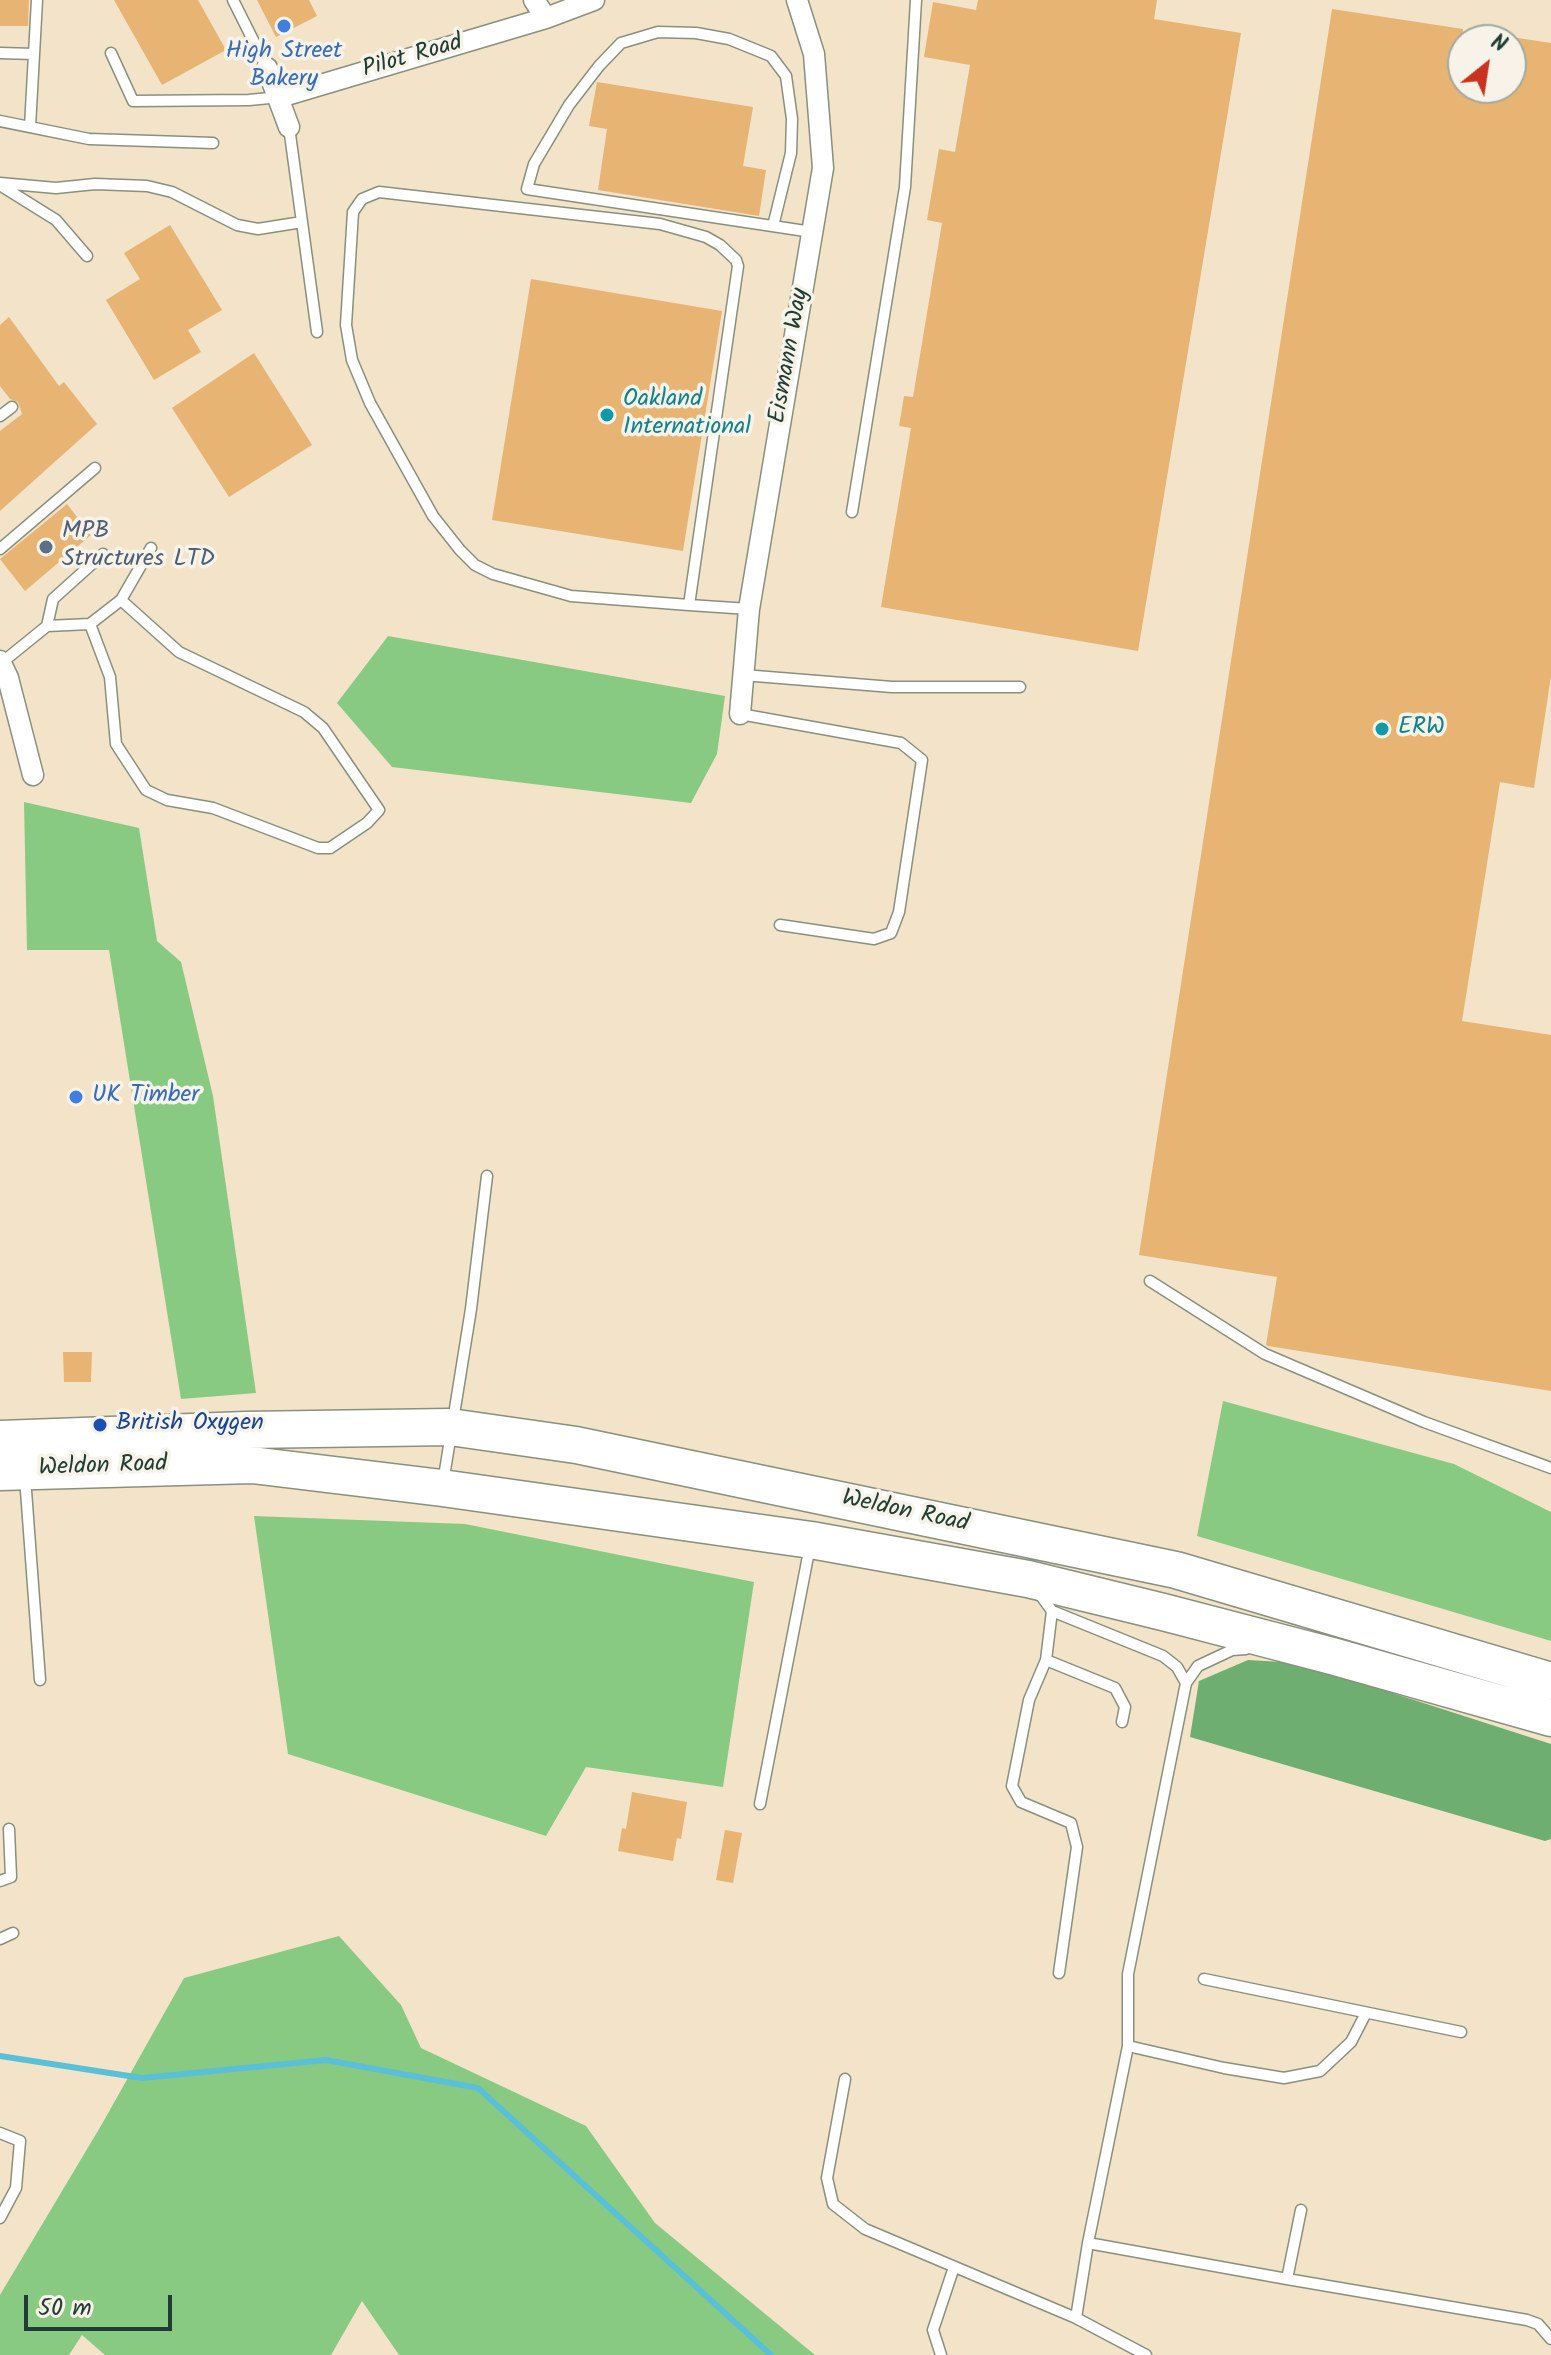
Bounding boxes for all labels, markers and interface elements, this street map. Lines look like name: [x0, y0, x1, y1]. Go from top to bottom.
marker: High Street Bakery: [275, 17, 293, 35]
north arrow: [1447, 24, 1527, 104]
text: N: [1483, 26, 1513, 63]
street label: Pilot Road: [360, 30, 466, 86]
place label: High Street Bakery: [226, 39, 342, 95]
street label: Eismann Way: [765, 286, 817, 426]
place label: Oakland International: [623, 387, 751, 443]
marker: Oakland International: [598, 406, 616, 424]
place label: MPB Structures LTD: [62, 519, 215, 575]
marker: MPB Structures LTD: [37, 538, 55, 556]
place label: ERW: [1398, 715, 1445, 743]
marker: ERW: [1373, 720, 1391, 738]
place label: UK Timber: [92, 1083, 199, 1111]
marker: UK Timber: [67, 1088, 85, 1106]
place label: British Oxygen: [116, 1411, 264, 1439]
marker: British Oxygen: [91, 1416, 109, 1434]
street label: Weldon Road: [38, 1451, 168, 1485]
street label: Weldon Road: [839, 1486, 971, 1540]
scale bar: [28, 2279, 176, 2329]
text: 50 m: [38, 2289, 92, 2328]

